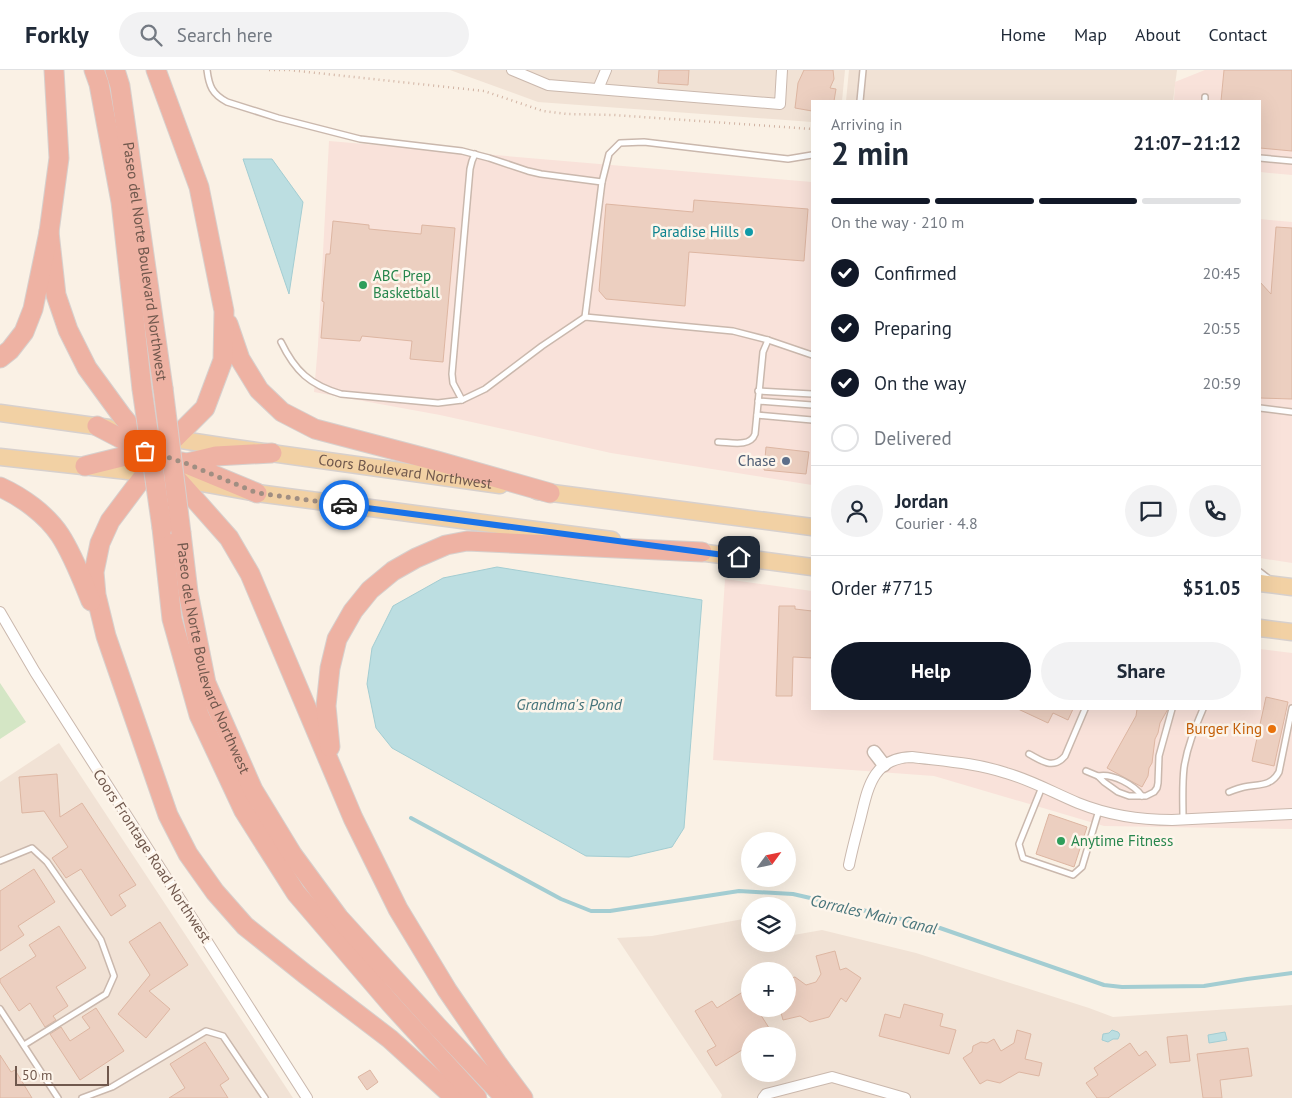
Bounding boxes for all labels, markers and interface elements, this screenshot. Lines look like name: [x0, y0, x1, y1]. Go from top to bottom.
search box: [119, 12, 469, 57]
text: Forkly: [25, 19, 89, 50]
icon: search: [137, 21, 165, 49]
text: Search here: [177, 23, 273, 47]
text: Home: [1000, 23, 1046, 46]
text: Map: [1074, 23, 1107, 46]
text: About: [1135, 23, 1181, 46]
text: Contact: [1209, 23, 1267, 46]
text: Arriving in: [831, 114, 902, 134]
text: 21:07–21:12: [1133, 131, 1241, 155]
text: 2 min: [831, 132, 909, 174]
street label: Paseo del Norte Boulevard Northwest: [119, 141, 172, 382]
text: On the way · 210 m: [831, 212, 964, 232]
place label: Paradise Hills: [652, 222, 739, 241]
marker: Paradise Hills: [743, 226, 755, 238]
icon: check: [831, 259, 859, 287]
text: Confirmed: [874, 261, 957, 285]
text: 20:45: [1203, 263, 1241, 283]
place label: ABC Prep Basketball: [373, 266, 440, 302]
marker: ABC Prep Basketball: [357, 279, 369, 291]
icon: check: [831, 314, 859, 342]
text: Preparing: [874, 316, 952, 340]
text: 20:55: [1203, 318, 1241, 338]
icon: check: [831, 369, 859, 397]
text: On the way: [874, 371, 966, 395]
text: 20:59: [1203, 373, 1241, 393]
text: Delivered: [874, 426, 952, 450]
pin: [124, 430, 166, 472]
icon: bag: [131, 437, 159, 465]
street label: Coors Boulevard Northwest: [317, 450, 493, 493]
place label: Chase: [738, 451, 776, 470]
marker: Chase: [780, 455, 792, 467]
courier: [319, 480, 369, 530]
button: person: [831, 485, 883, 537]
button: chat: [1125, 485, 1177, 537]
button: phone: [1189, 485, 1241, 537]
text: Jordan: [895, 489, 948, 513]
icon: car: [330, 491, 358, 519]
text: Courier · 4.8: [895, 513, 978, 533]
pin: [718, 536, 760, 578]
street label: Paseo del Norte Boulevard Northwest: [173, 541, 255, 777]
icon: home: [725, 543, 753, 571]
text: Order #7715: [831, 576, 934, 600]
text: $51.05: [1182, 576, 1241, 600]
button: Help: [831, 642, 1031, 700]
button: Share: [1041, 642, 1241, 700]
water label: Grandma's Pond: [516, 694, 623, 714]
place label: Burger King: [1186, 719, 1262, 738]
marker: Burger King: [1266, 723, 1278, 735]
street label: Coors Frontage Road Northwest: [89, 765, 216, 946]
place label: Anytime Fitness: [1071, 831, 1173, 850]
north arrow: [741, 832, 796, 888]
map controls: [741, 832, 796, 1082]
marker: Anytime Fitness: [1055, 835, 1067, 847]
water label: Corrales Main Canal: [809, 890, 940, 938]
button: layers: [741, 897, 796, 952]
button: +: [741, 962, 796, 1017]
button: −: [741, 1027, 796, 1082]
scale bar: [15, 1063, 109, 1086]
text: 50 m: [22, 1066, 52, 1084]

